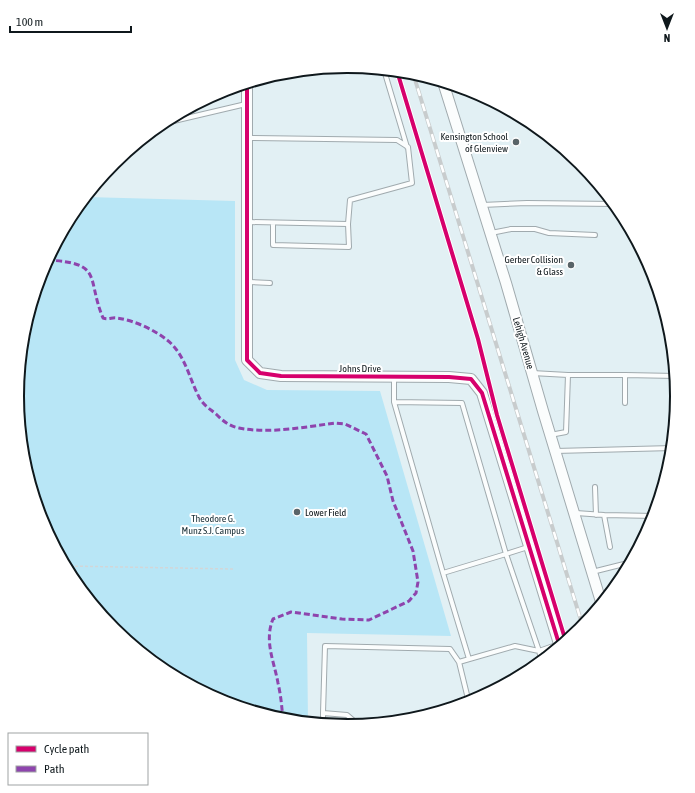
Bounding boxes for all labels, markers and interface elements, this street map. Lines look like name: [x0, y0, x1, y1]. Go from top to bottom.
scale bar: [10, 8, 131, 34]
north arrow: [647, 8, 687, 48]
text: 100 m: [16, 15, 43, 29]
text: N: [664, 32, 670, 44]
place label: Kensington School of Glenview: [440, 131, 508, 154]
marker: Kensington School of Glenview: [511, 137, 521, 147]
place label: Gerber Collision & Glass: [504, 254, 563, 277]
marker: Gerber Collision & Glass: [566, 260, 576, 270]
street label: Lehigh Avenue: [511, 316, 536, 371]
street label: Johns Drive: [339, 363, 381, 374]
marker: Lower Field: [292, 507, 302, 517]
place label: Lower Field: [305, 507, 347, 518]
park label: Theodore G. Munz S.J. Campus: [182, 513, 245, 536]
legend: [8, 733, 148, 785]
text: Cycle path: [44, 742, 89, 756]
text: Path: [44, 762, 65, 776]

